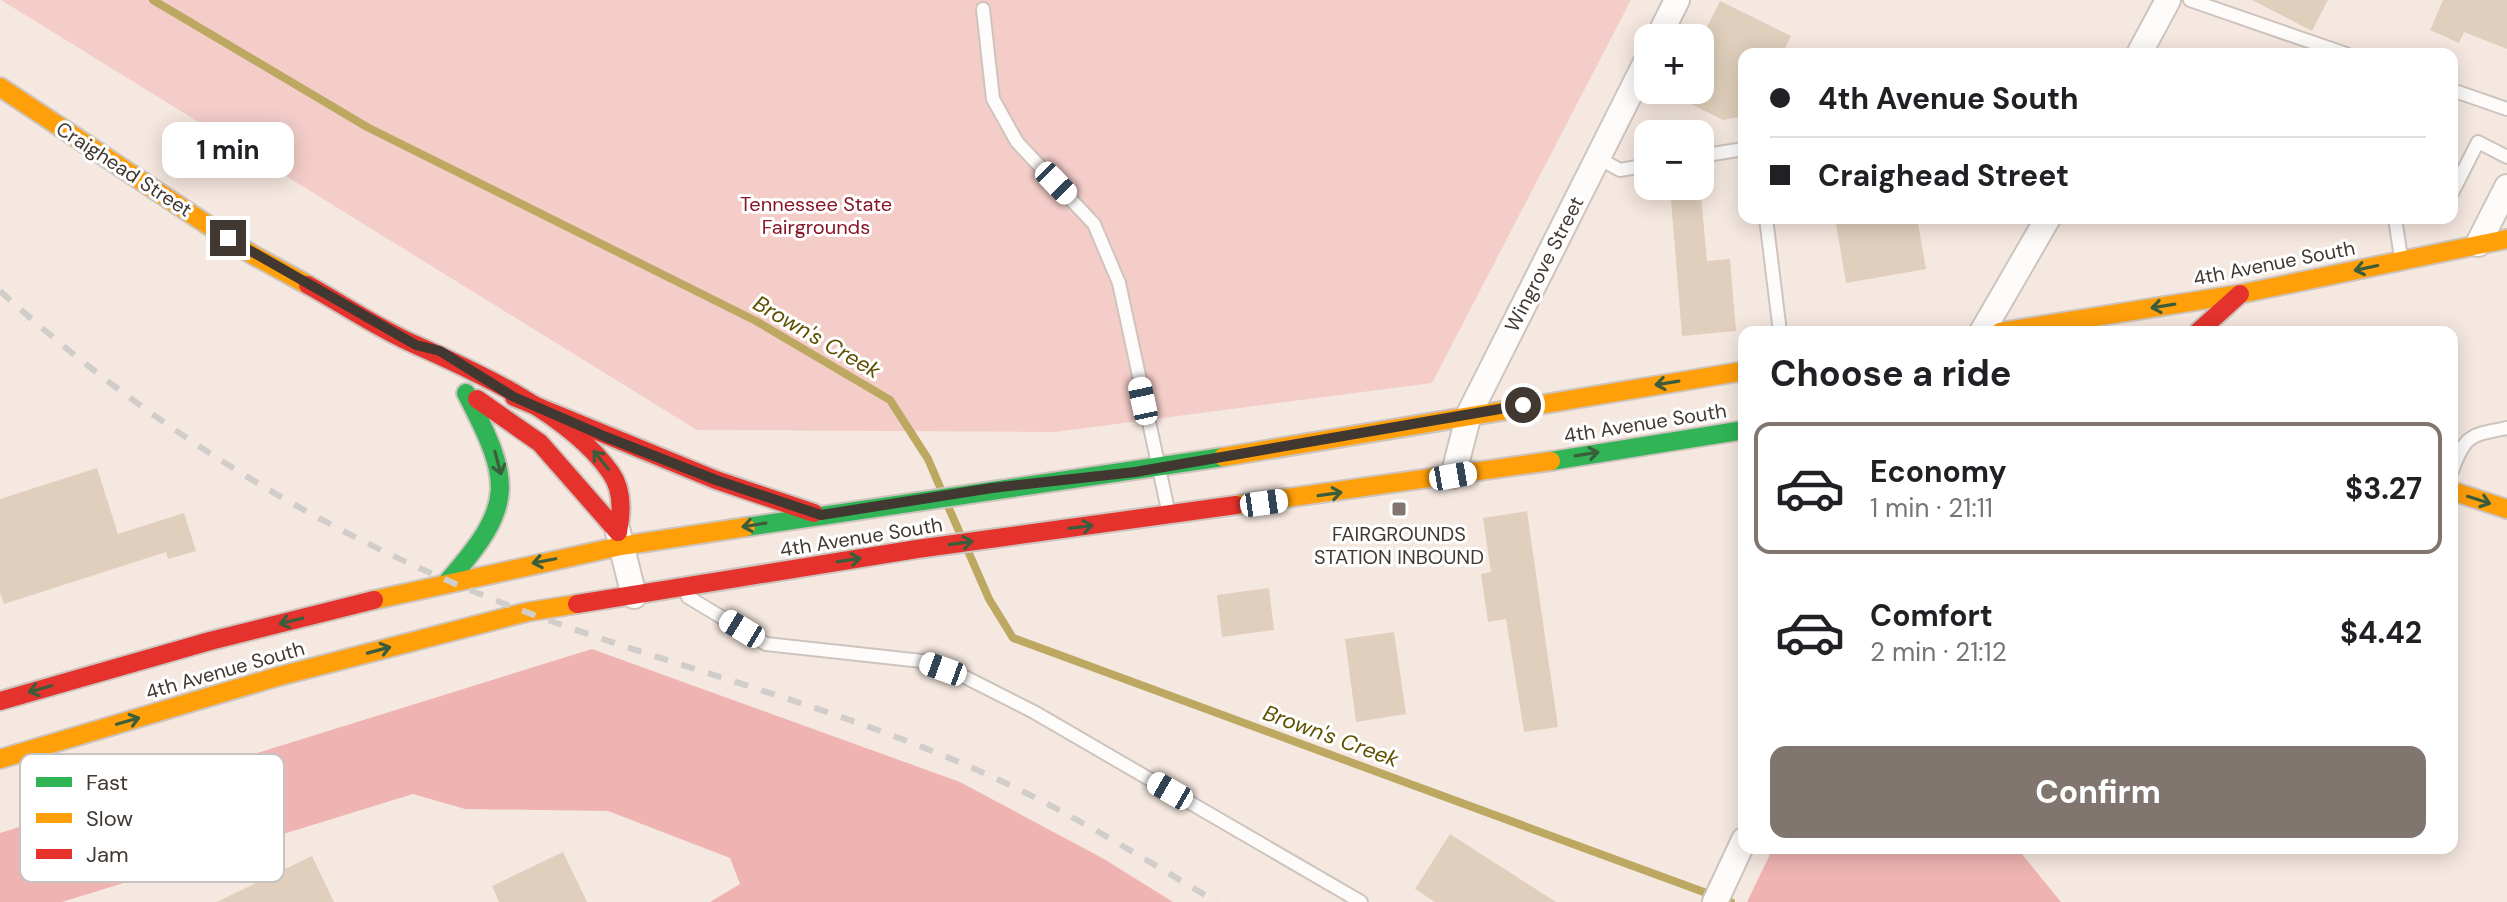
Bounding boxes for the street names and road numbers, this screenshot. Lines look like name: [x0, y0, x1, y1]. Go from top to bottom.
street label: Craighead Street: [51, 115, 197, 223]
street label: Wingrove Street: [1499, 192, 1589, 336]
street label: 4th Avenue South: [2191, 235, 2357, 291]
street label: 4th Avenue South: [1562, 397, 1728, 449]
street label: 4th Avenue South: [778, 511, 944, 563]
street label: 4th Avenue South: [142, 635, 308, 705]

